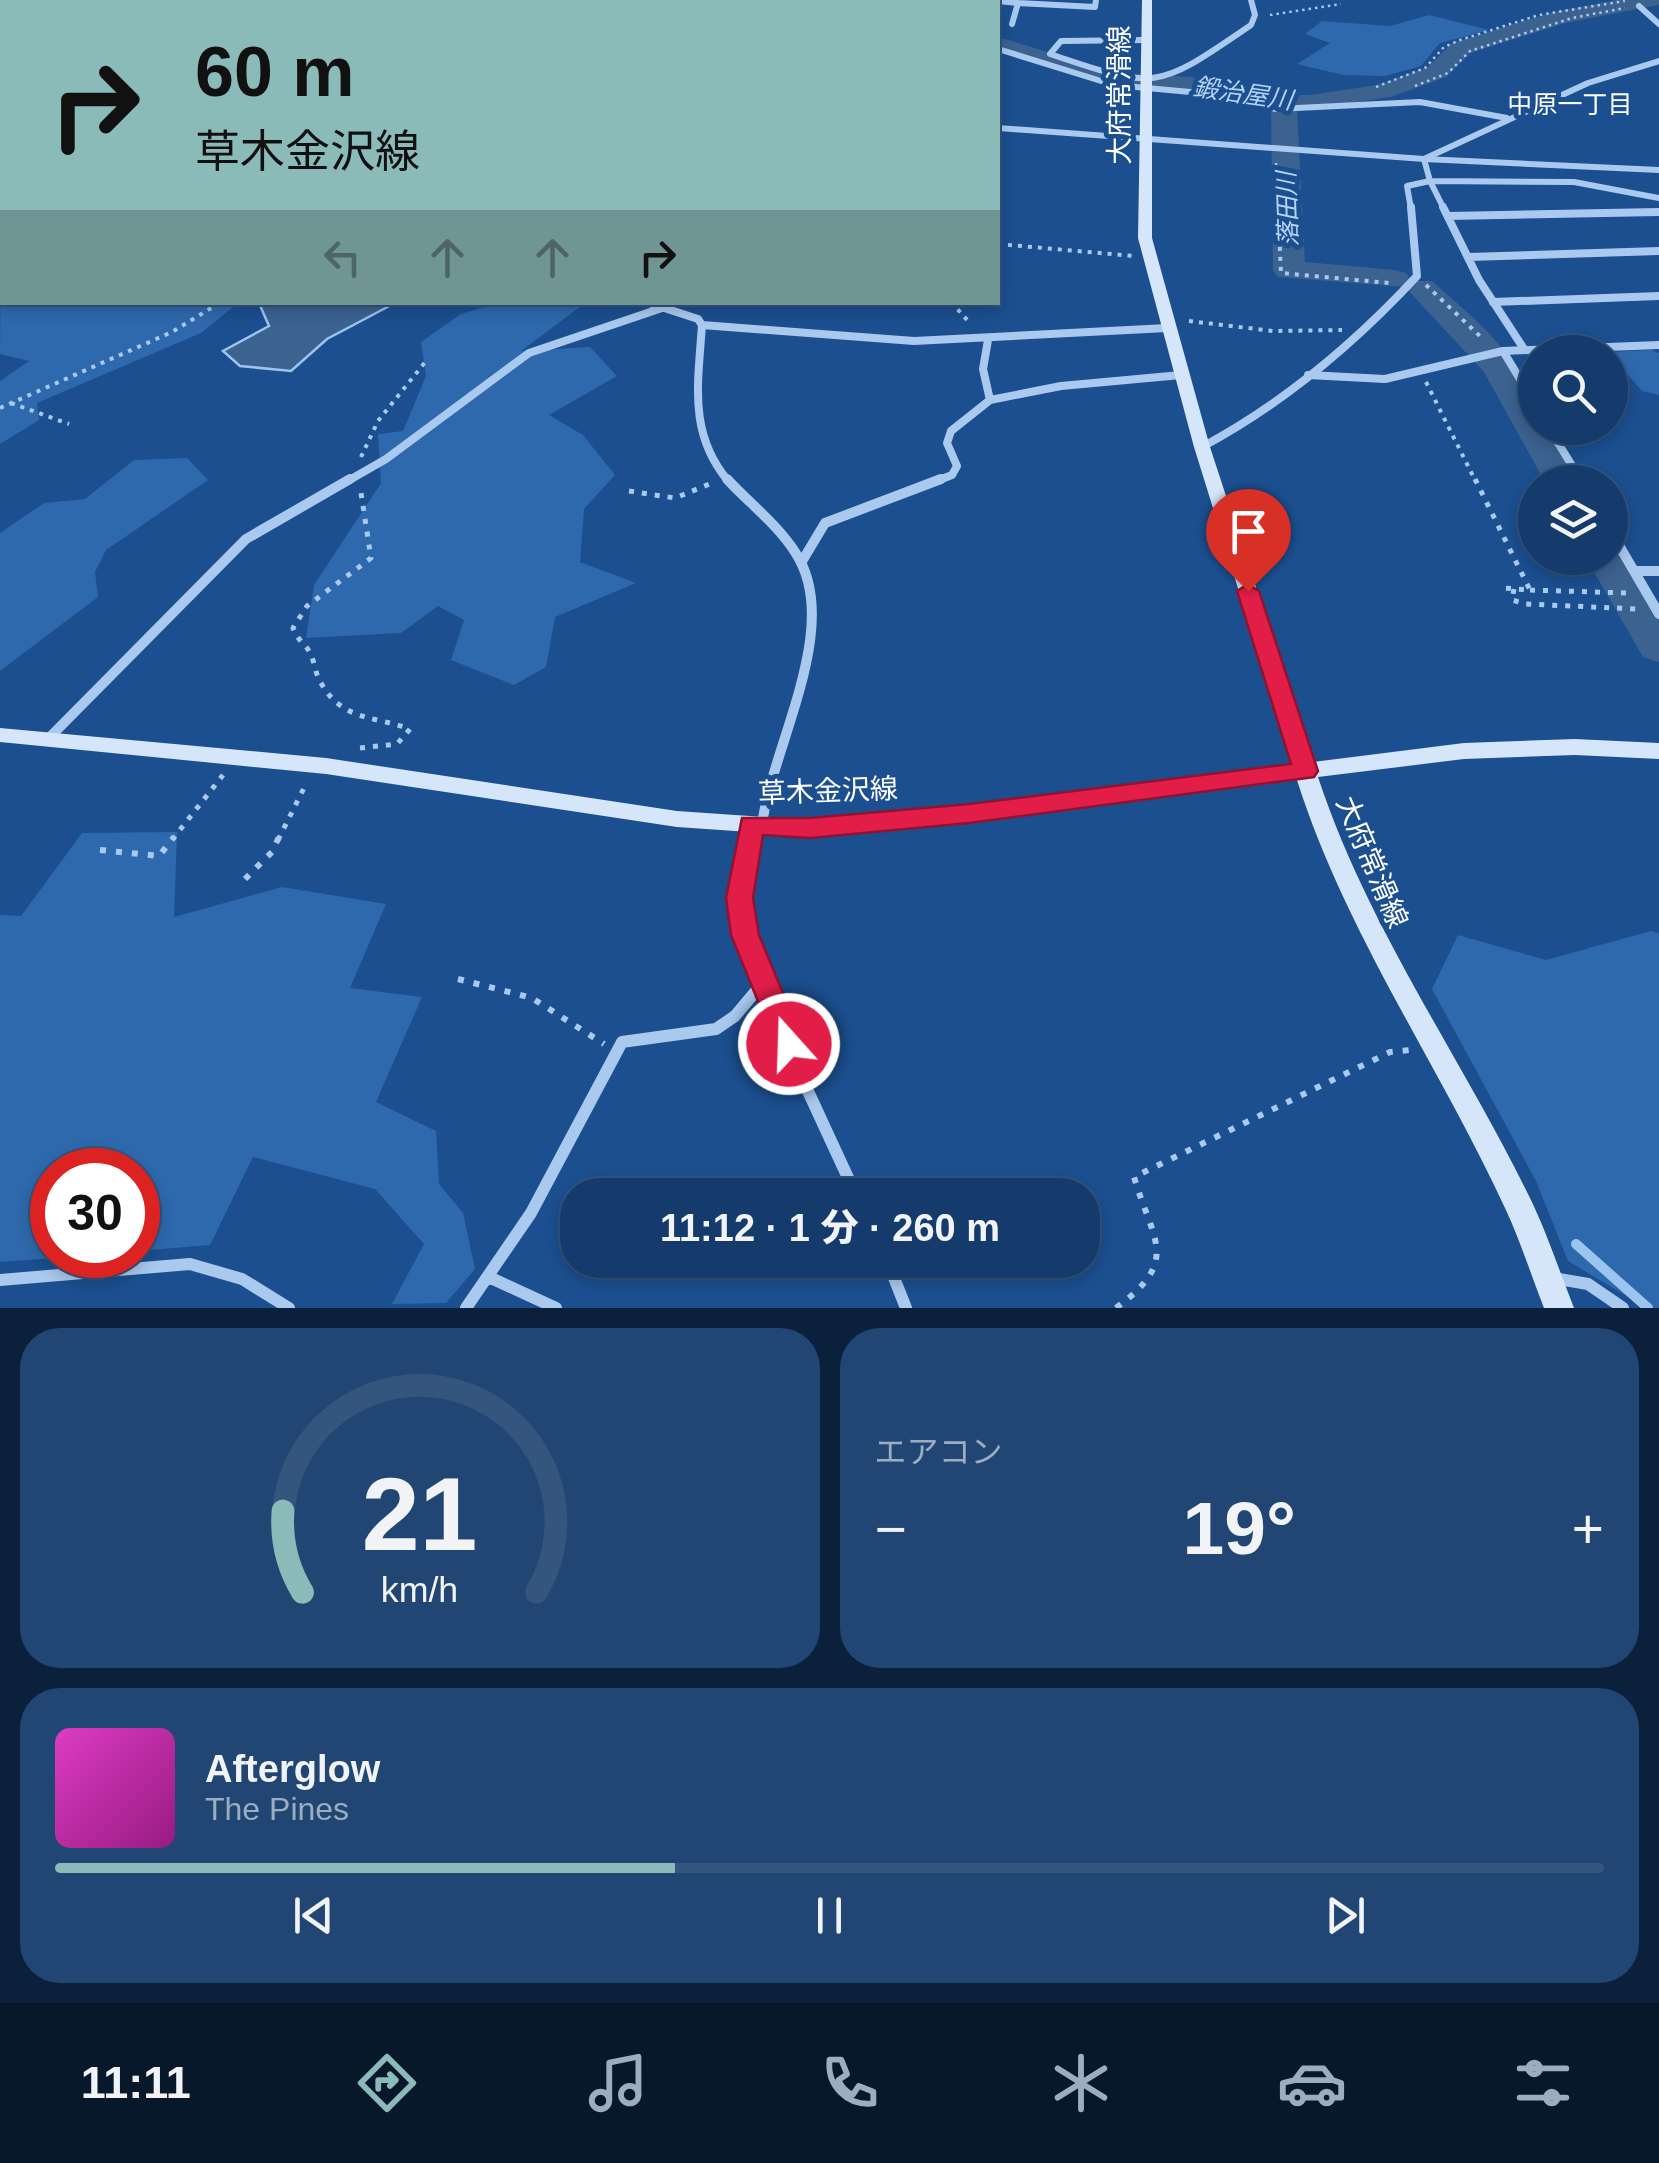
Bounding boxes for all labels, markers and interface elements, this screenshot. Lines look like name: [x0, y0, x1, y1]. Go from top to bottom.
street label: 大府常滑線: [1104, 25, 1135, 165]
text: 60 m: [195, 33, 355, 111]
icon: right: [30, 40, 160, 170]
water label: 鍛治屋川: [1192, 72, 1297, 114]
district label: 中原一丁目: [1507, 90, 1633, 118]
text: 草木金沢線: [195, 126, 420, 177]
water label: 落田川: [1272, 168, 1302, 247]
icon: left: [315, 230, 370, 285]
icon: ahead: [420, 230, 475, 285]
icon: ahead: [525, 230, 580, 285]
icon: right: [630, 230, 685, 285]
map controls: [1518, 335, 1628, 575]
button: search: [1518, 335, 1628, 445]
button: layers: [1518, 465, 1628, 575]
pin: [1206, 489, 1291, 592]
icon: arrive: [1221, 504, 1276, 559]
street label: 草木金沢線: [757, 773, 899, 809]
street label: 大府常滑線: [1330, 792, 1414, 932]
position arrow: [737, 992, 841, 1096]
speed limit sign: 30: [30, 1148, 160, 1278]
text: 11:12 · 1 分 · 260 m: [660, 1207, 1000, 1249]
text: エアコン: [875, 1434, 1003, 1470]
text: 21: [362, 1456, 478, 1572]
text: 19°: [1183, 1486, 1296, 1570]
text: −: [875, 1498, 907, 1560]
text: +: [1572, 1498, 1604, 1560]
text: km/h: [381, 1570, 458, 1610]
text: Afterglow: [205, 1748, 380, 1790]
text: The Pines: [205, 1791, 349, 1827]
icon: previous: [286, 1888, 341, 1943]
icon: pause: [802, 1888, 857, 1943]
icon: next: [1318, 1888, 1373, 1943]
icon: directions: [352, 2048, 422, 2118]
icon: music: [583, 2048, 653, 2118]
icon: phone: [815, 2048, 885, 2118]
icon: climate: [1046, 2048, 1116, 2118]
icon: car: [1277, 2048, 1347, 2118]
icon: filters: [1508, 2048, 1578, 2118]
text: 11:11: [81, 2057, 191, 2108]

